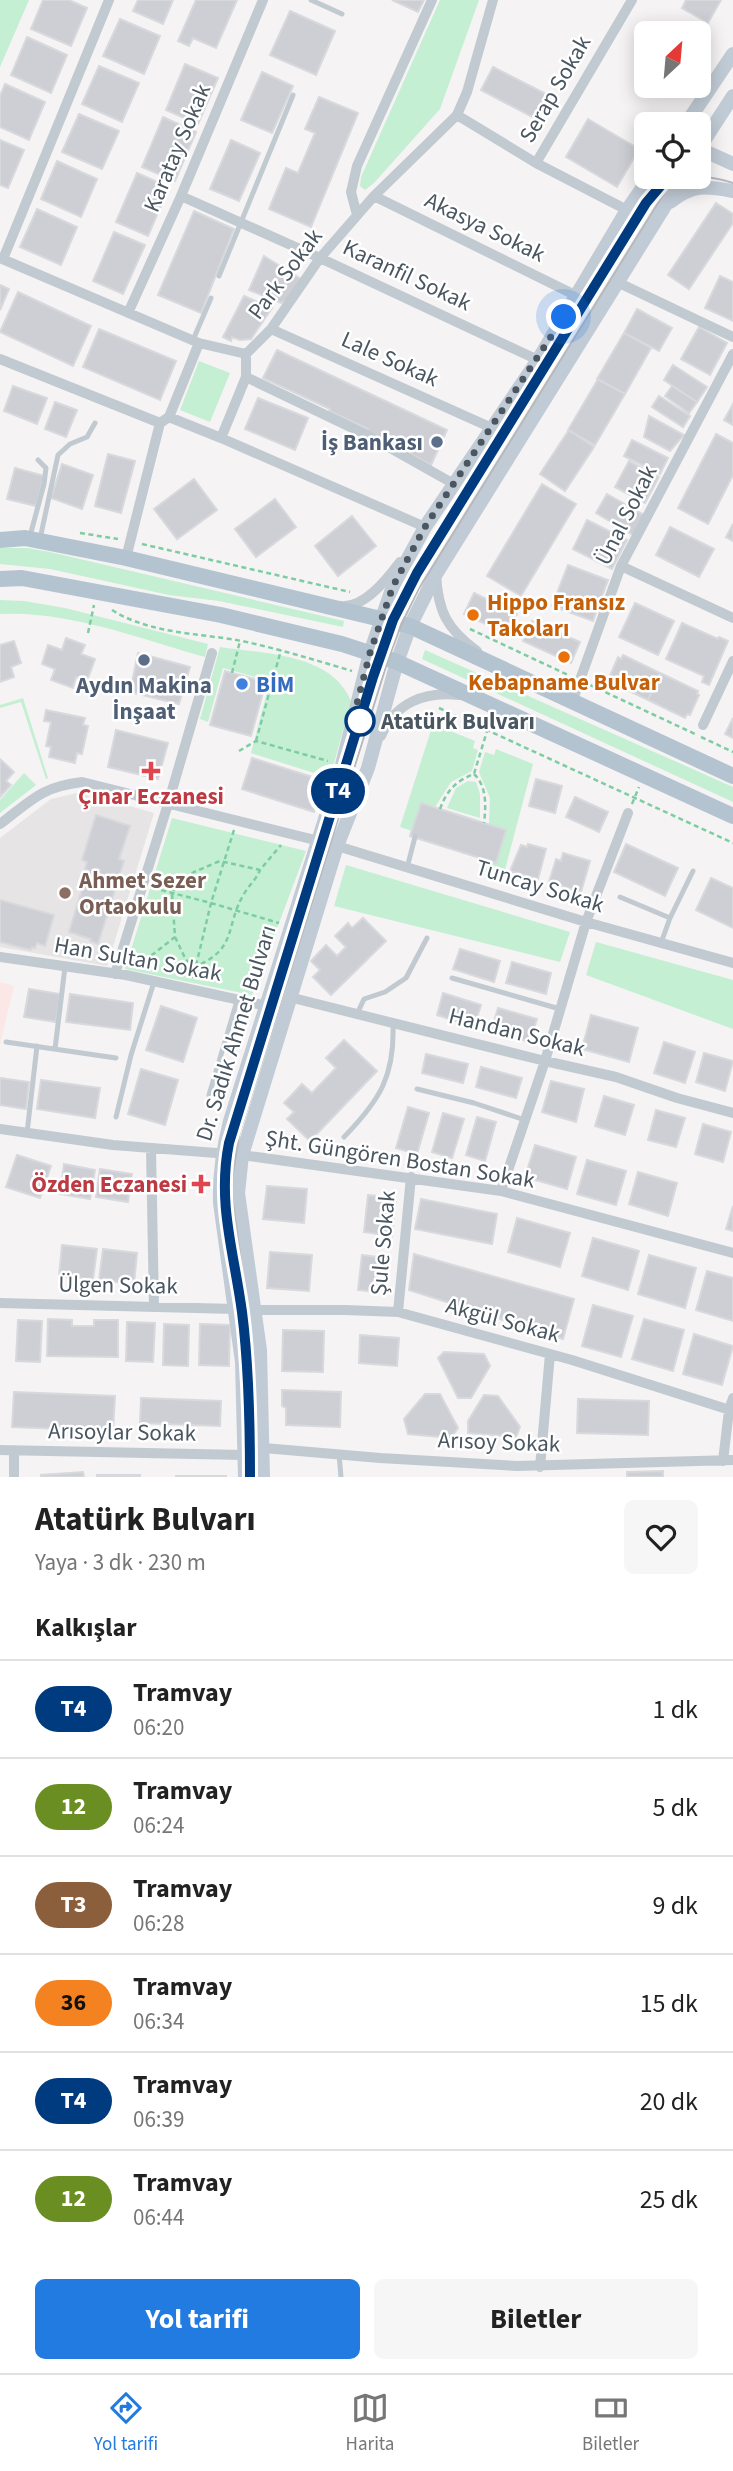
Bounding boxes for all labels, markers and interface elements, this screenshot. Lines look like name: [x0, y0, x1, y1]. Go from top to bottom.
north arrow: [634, 21, 710, 98]
map controls: [634, 21, 711, 189]
street label: Serap Sokak: [511, 29, 599, 149]
street label: Karatay Sokak: [135, 78, 219, 217]
button: locate: [634, 112, 711, 189]
street label: Akasya Sokak: [419, 184, 551, 271]
street label: Park Sokak: [240, 221, 331, 326]
street label: Karanfil Sokak: [337, 231, 477, 319]
your location: [546, 299, 581, 334]
street label: Lale Sokak: [336, 323, 445, 395]
place label: İş Bankası: [321, 426, 423, 459]
marker: İş Bankası: [429, 434, 445, 450]
street label: Ünal Sokak: [587, 459, 666, 571]
place label: Hippo Fransız Takoları: [487, 586, 626, 645]
marker: Hippo Fransız Takoları: [465, 607, 481, 623]
marker: Kebapname Bulvar: [556, 649, 572, 665]
marker: Aydın Makina İnşaat: [136, 652, 152, 668]
place label: Kebapname Bulvar: [468, 666, 661, 699]
place label: BİM: [256, 668, 294, 701]
place label: Aydın Makina İnşaat: [75, 669, 212, 728]
marker: BİM: [234, 676, 250, 692]
place label: Atatürk Bulvarı: [380, 705, 535, 738]
marker: Atatürk Bulvarı: [345, 706, 375, 736]
marker: Çınar Eczanesi: [143, 763, 159, 779]
line badge: T4: [306, 768, 370, 814]
text: T4: [325, 773, 351, 808]
place label: Çınar Eczanesi: [78, 780, 224, 813]
street label: Tuncay Sokak: [472, 851, 609, 921]
place label: Ahmet Sezer Ortaokulu: [78, 864, 207, 923]
marker: Ahmet Sezer Ortaokulu: [57, 885, 73, 901]
street label: Dr. Sadık Ahmet Bulvarı: [187, 921, 285, 1145]
street label: Han Sultan Sokak: [52, 928, 225, 990]
street label: Handan Sokak: [445, 999, 589, 1065]
street label: Şht. Güngören Bostan Sokak: [263, 1121, 538, 1197]
place label: Özden Eczanesi: [31, 1168, 187, 1201]
marker: Özden Eczanesi: [193, 1176, 209, 1192]
street label: Şule Sokak: [362, 1188, 404, 1297]
street label: Ülgen Sokak: [58, 1267, 179, 1303]
street label: Akgül Sokak: [442, 1289, 564, 1351]
street label: Arısoylar Sokak: [48, 1414, 197, 1450]
street label: Arısoy Sokak: [437, 1423, 561, 1461]
text: Atatürk Bulvarı: [35, 1496, 256, 1543]
button: heart: [624, 1500, 698, 1574]
text: Yaya · 3 dk · 230 m: [35, 1546, 206, 1579]
text: Kalkışlar: [35, 1609, 137, 1646]
text: Tramvay: [133, 1674, 232, 1711]
text: T4: [60, 1691, 87, 1726]
text: 1 dk: [653, 1691, 698, 1728]
text: 06:20: [133, 1711, 184, 1744]
text: Tramvay: [133, 1772, 232, 1809]
text: 12: [61, 1789, 86, 1824]
text: 5 dk: [653, 1789, 698, 1826]
text: 06:24: [133, 1809, 184, 1842]
text: Tramvay: [133, 1870, 232, 1907]
text: T3: [60, 1887, 87, 1922]
text: 9 dk: [653, 1887, 698, 1924]
text: 06:28: [133, 1907, 184, 1940]
text: Tramvay: [133, 1968, 232, 2005]
text: 36: [61, 1985, 86, 2020]
text: 15 dk: [640, 1985, 698, 2022]
text: 06:34: [133, 2005, 184, 2038]
text: Tramvay: [133, 2066, 232, 2103]
text: T4: [60, 2083, 87, 2118]
text: 20 dk: [640, 2083, 698, 2120]
text: 06:39: [133, 2103, 184, 2136]
text: Tramvay: [133, 2164, 232, 2201]
text: 12: [61, 2181, 86, 2216]
text: 25 dk: [640, 2181, 698, 2218]
text: 06:44: [133, 2201, 184, 2234]
button: Yol tarifi: [35, 2279, 360, 2359]
button: Biletler: [374, 2279, 698, 2359]
tab: Yol tarifi: [94, 2389, 158, 2458]
tab: Harita: [346, 2389, 394, 2458]
tab: Biletler: [582, 2389, 639, 2458]

